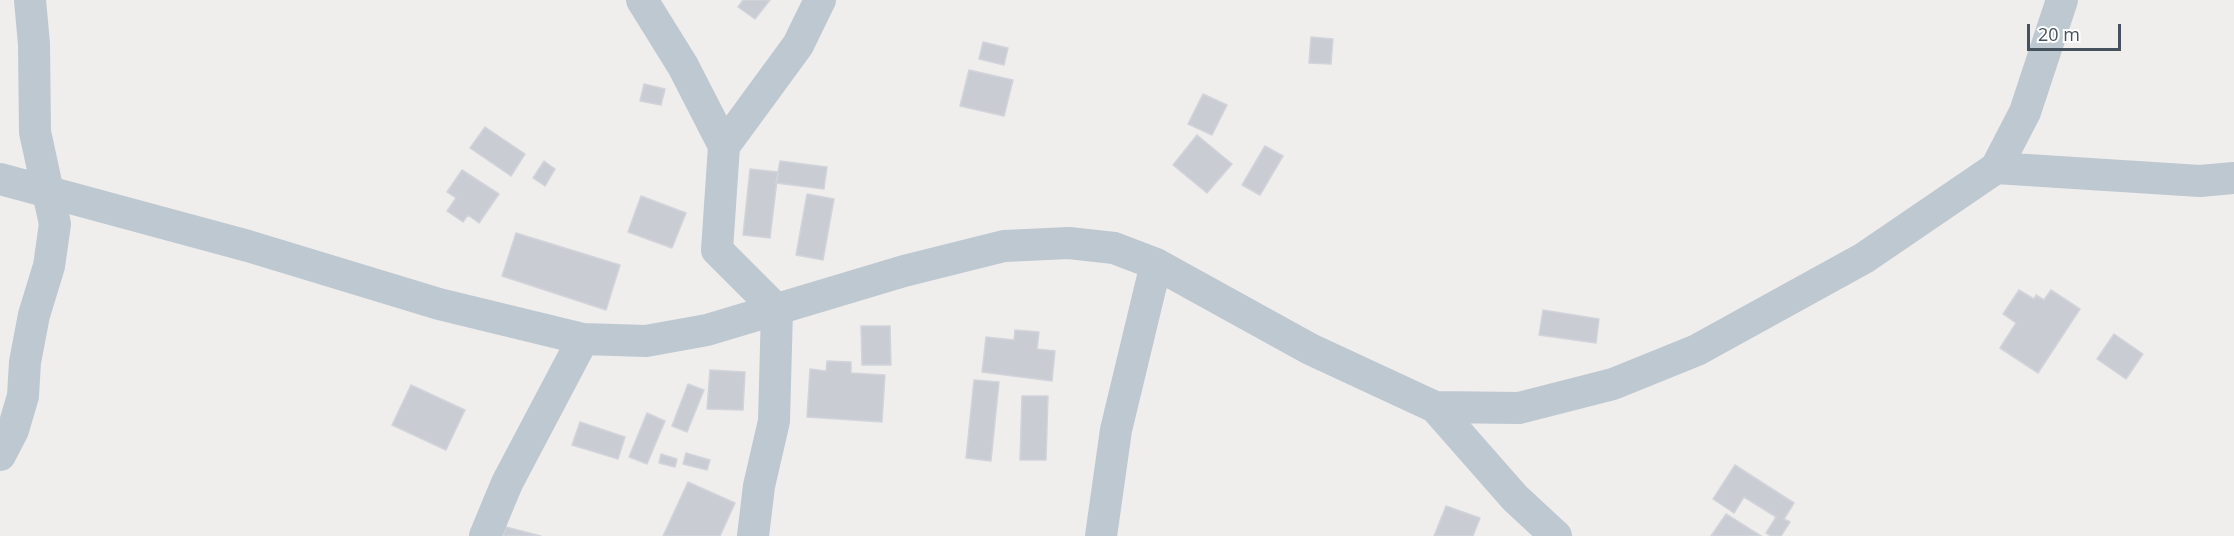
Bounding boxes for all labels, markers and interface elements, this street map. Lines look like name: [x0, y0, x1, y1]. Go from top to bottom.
scale bar: [2030, 12, 2124, 50]
text: 20 m: [2038, 22, 2080, 46]

